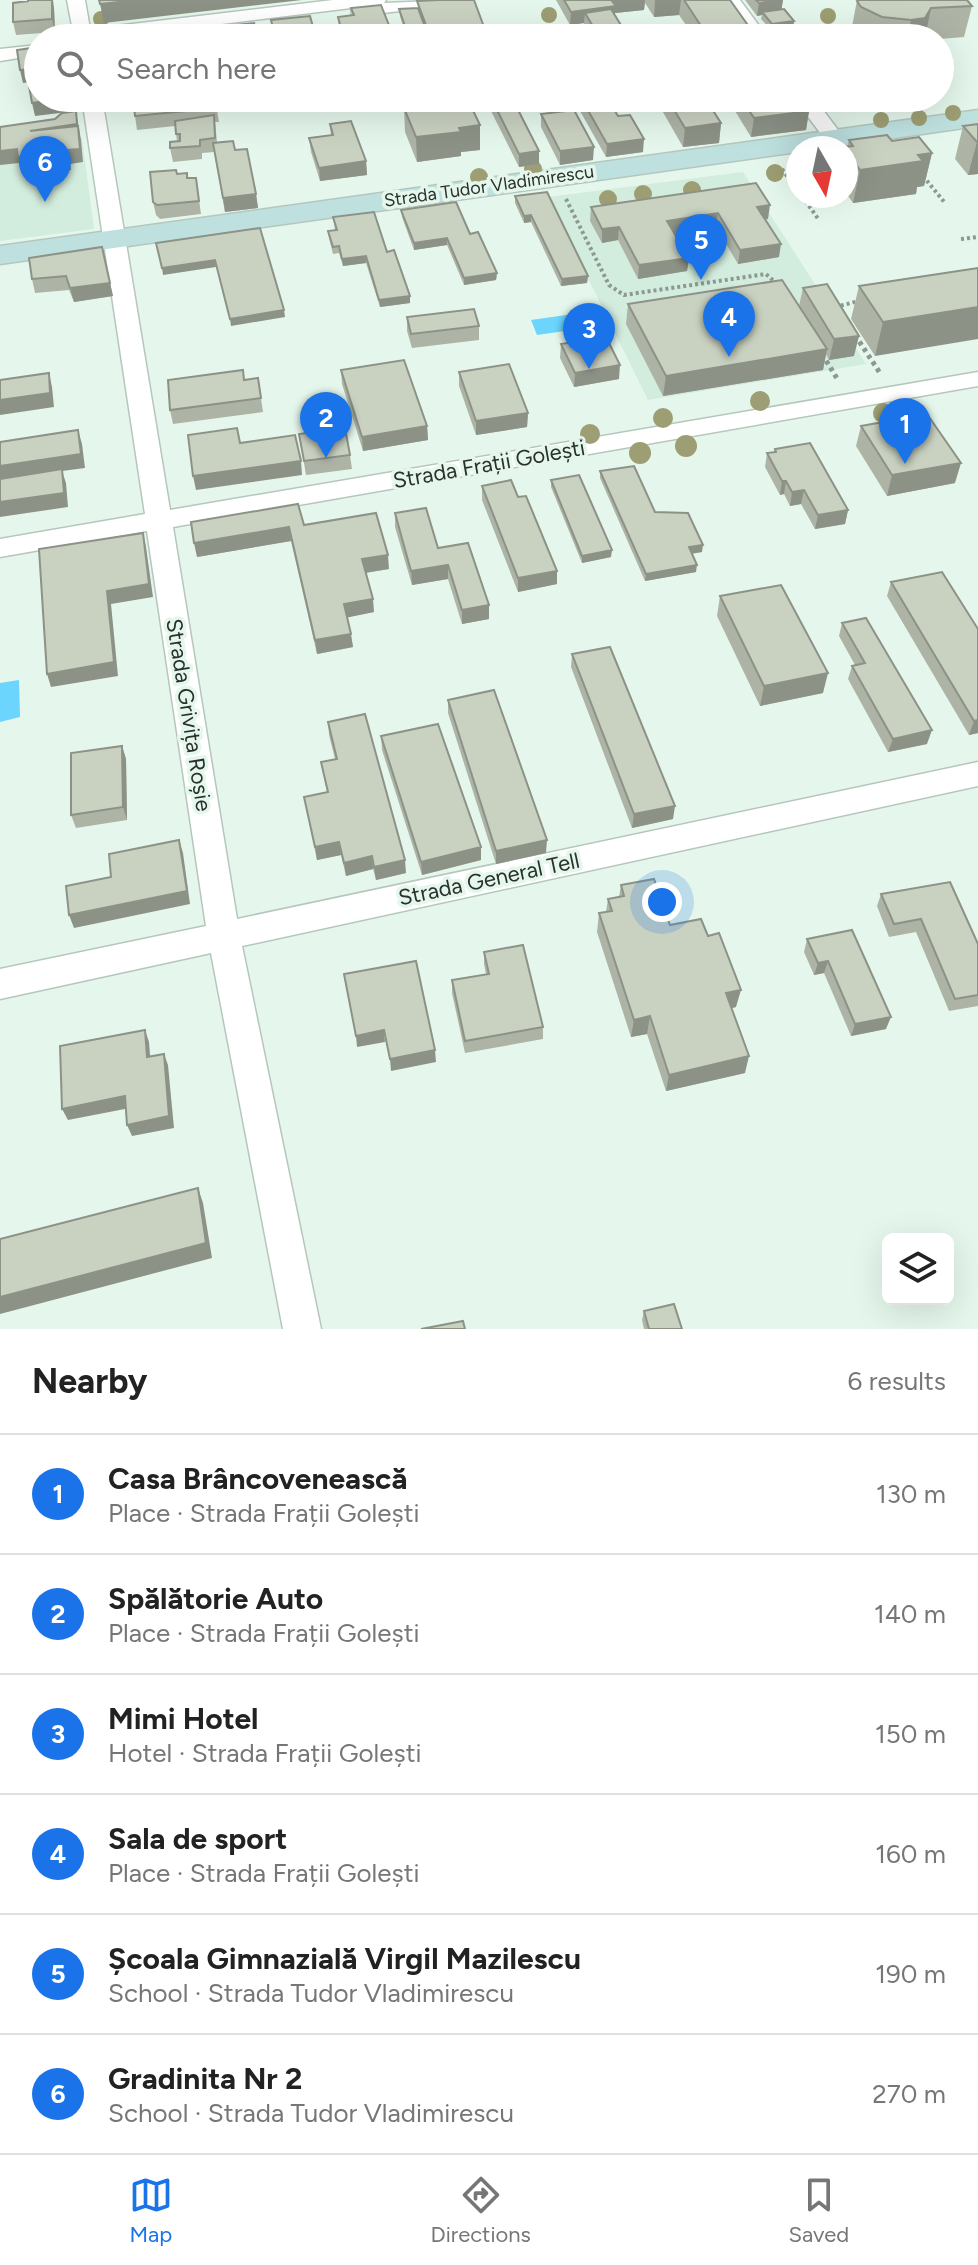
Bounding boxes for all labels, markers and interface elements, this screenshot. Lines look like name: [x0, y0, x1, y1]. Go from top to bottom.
search box: [24, 24, 954, 112]
icon: search: [52, 46, 96, 90]
text: Search here: [116, 50, 276, 87]
pin: 6: [19, 136, 71, 202]
north arrow: [786, 136, 858, 208]
street label: Strada Tudor Vladimirescu: [383, 160, 595, 212]
pin: 5: [675, 214, 727, 280]
pin: 4: [703, 291, 755, 357]
pin: 3: [563, 303, 615, 369]
pin: 2: [300, 392, 352, 458]
pin: 1: [879, 398, 931, 464]
street label: Strada Frații Golești: [391, 434, 587, 494]
street label: Strada Grivița Roșie: [160, 617, 218, 813]
street label: Strada General Tell: [396, 847, 582, 911]
your location: [642, 882, 682, 922]
map controls: [882, 1233, 954, 1305]
button: layers: [882, 1233, 954, 1305]
text: Nearby: [32, 1361, 147, 1402]
text: 6 results: [848, 1365, 946, 1397]
text: Casa Brâncovenească: [108, 1460, 407, 1497]
text: 1: [53, 1478, 63, 1510]
text: 130 m: [876, 1478, 946, 1510]
text: Place · Strada Frații Golești: [108, 1497, 420, 1529]
text: Spălătorie Auto: [108, 1580, 323, 1617]
text: 2: [50, 1598, 66, 1630]
text: 140 m: [874, 1598, 946, 1630]
text: Place · Strada Frații Golești: [108, 1617, 420, 1649]
text: Mimi Hotel: [108, 1700, 258, 1737]
text: 3: [51, 1718, 65, 1750]
text: 150 m: [875, 1718, 946, 1750]
text: Hotel · Strada Frații Golești: [108, 1737, 422, 1769]
text: Sala de sport: [108, 1820, 287, 1857]
text: 4: [50, 1838, 66, 1870]
text: 160 m: [875, 1838, 946, 1870]
text: Place · Strada Frații Golești: [108, 1857, 420, 1889]
text: Școala Gimnazială Virgil Mazilescu: [108, 1940, 581, 1977]
text: 5: [50, 1958, 66, 1990]
text: 190 m: [875, 1958, 946, 1990]
text: School · Strada Tudor Vladimirescu: [108, 1977, 514, 2009]
text: Gradinita Nr 2: [108, 2060, 302, 2097]
text: 6: [50, 2078, 66, 2110]
text: 270 m: [872, 2078, 946, 2110]
text: School · Strada Tudor Vladimirescu: [108, 2097, 514, 2129]
tab: Map: [129, 2173, 173, 2248]
tab: Directions: [431, 2173, 531, 2248]
tab: Saved: [788, 2173, 849, 2248]

